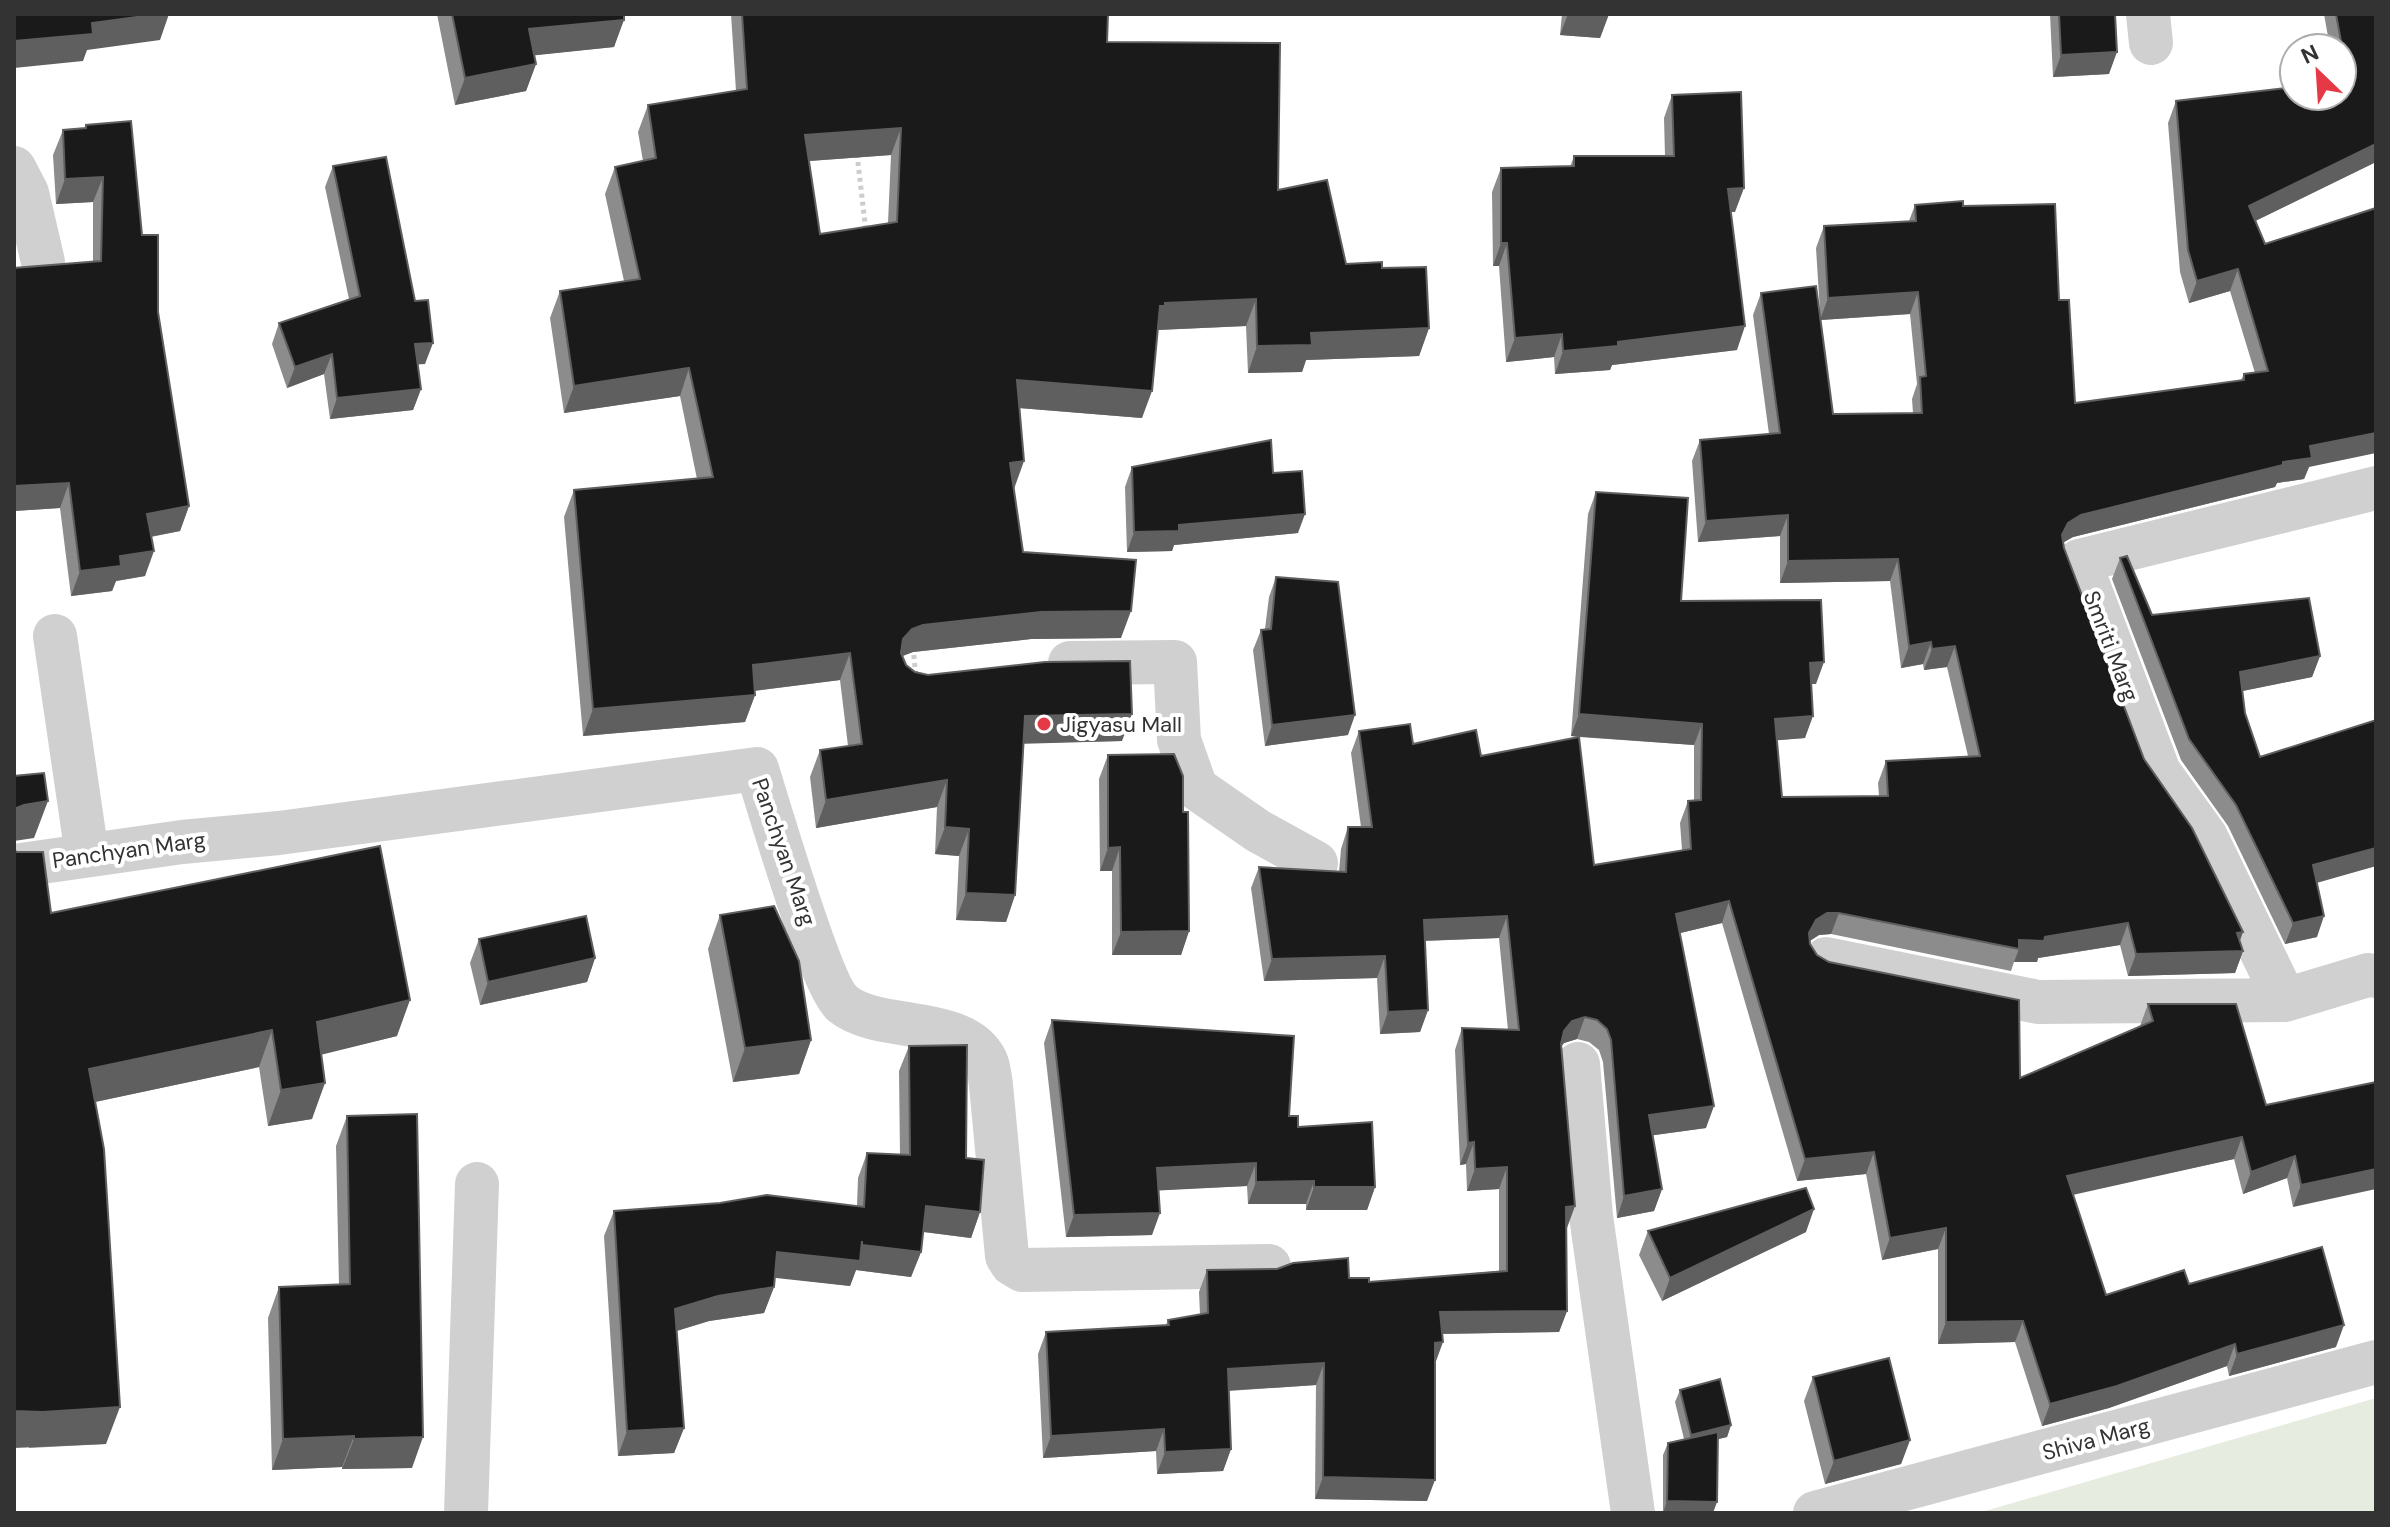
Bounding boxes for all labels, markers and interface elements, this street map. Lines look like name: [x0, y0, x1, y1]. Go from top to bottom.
north arrow: [2278, 32, 2358, 112]
text: N: [2296, 38, 2323, 71]
street label: Smriti Marg: [2077, 587, 2145, 705]
place label: Jigyasu Mall: [1060, 710, 1182, 739]
marker: Jigyasu Mall: [1035, 715, 1053, 733]
street label: Panchyan Marg: [745, 774, 823, 930]
street label: Panchyan Marg: [51, 825, 207, 875]
street label: Shiva Marg: [2039, 1411, 2153, 1467]

